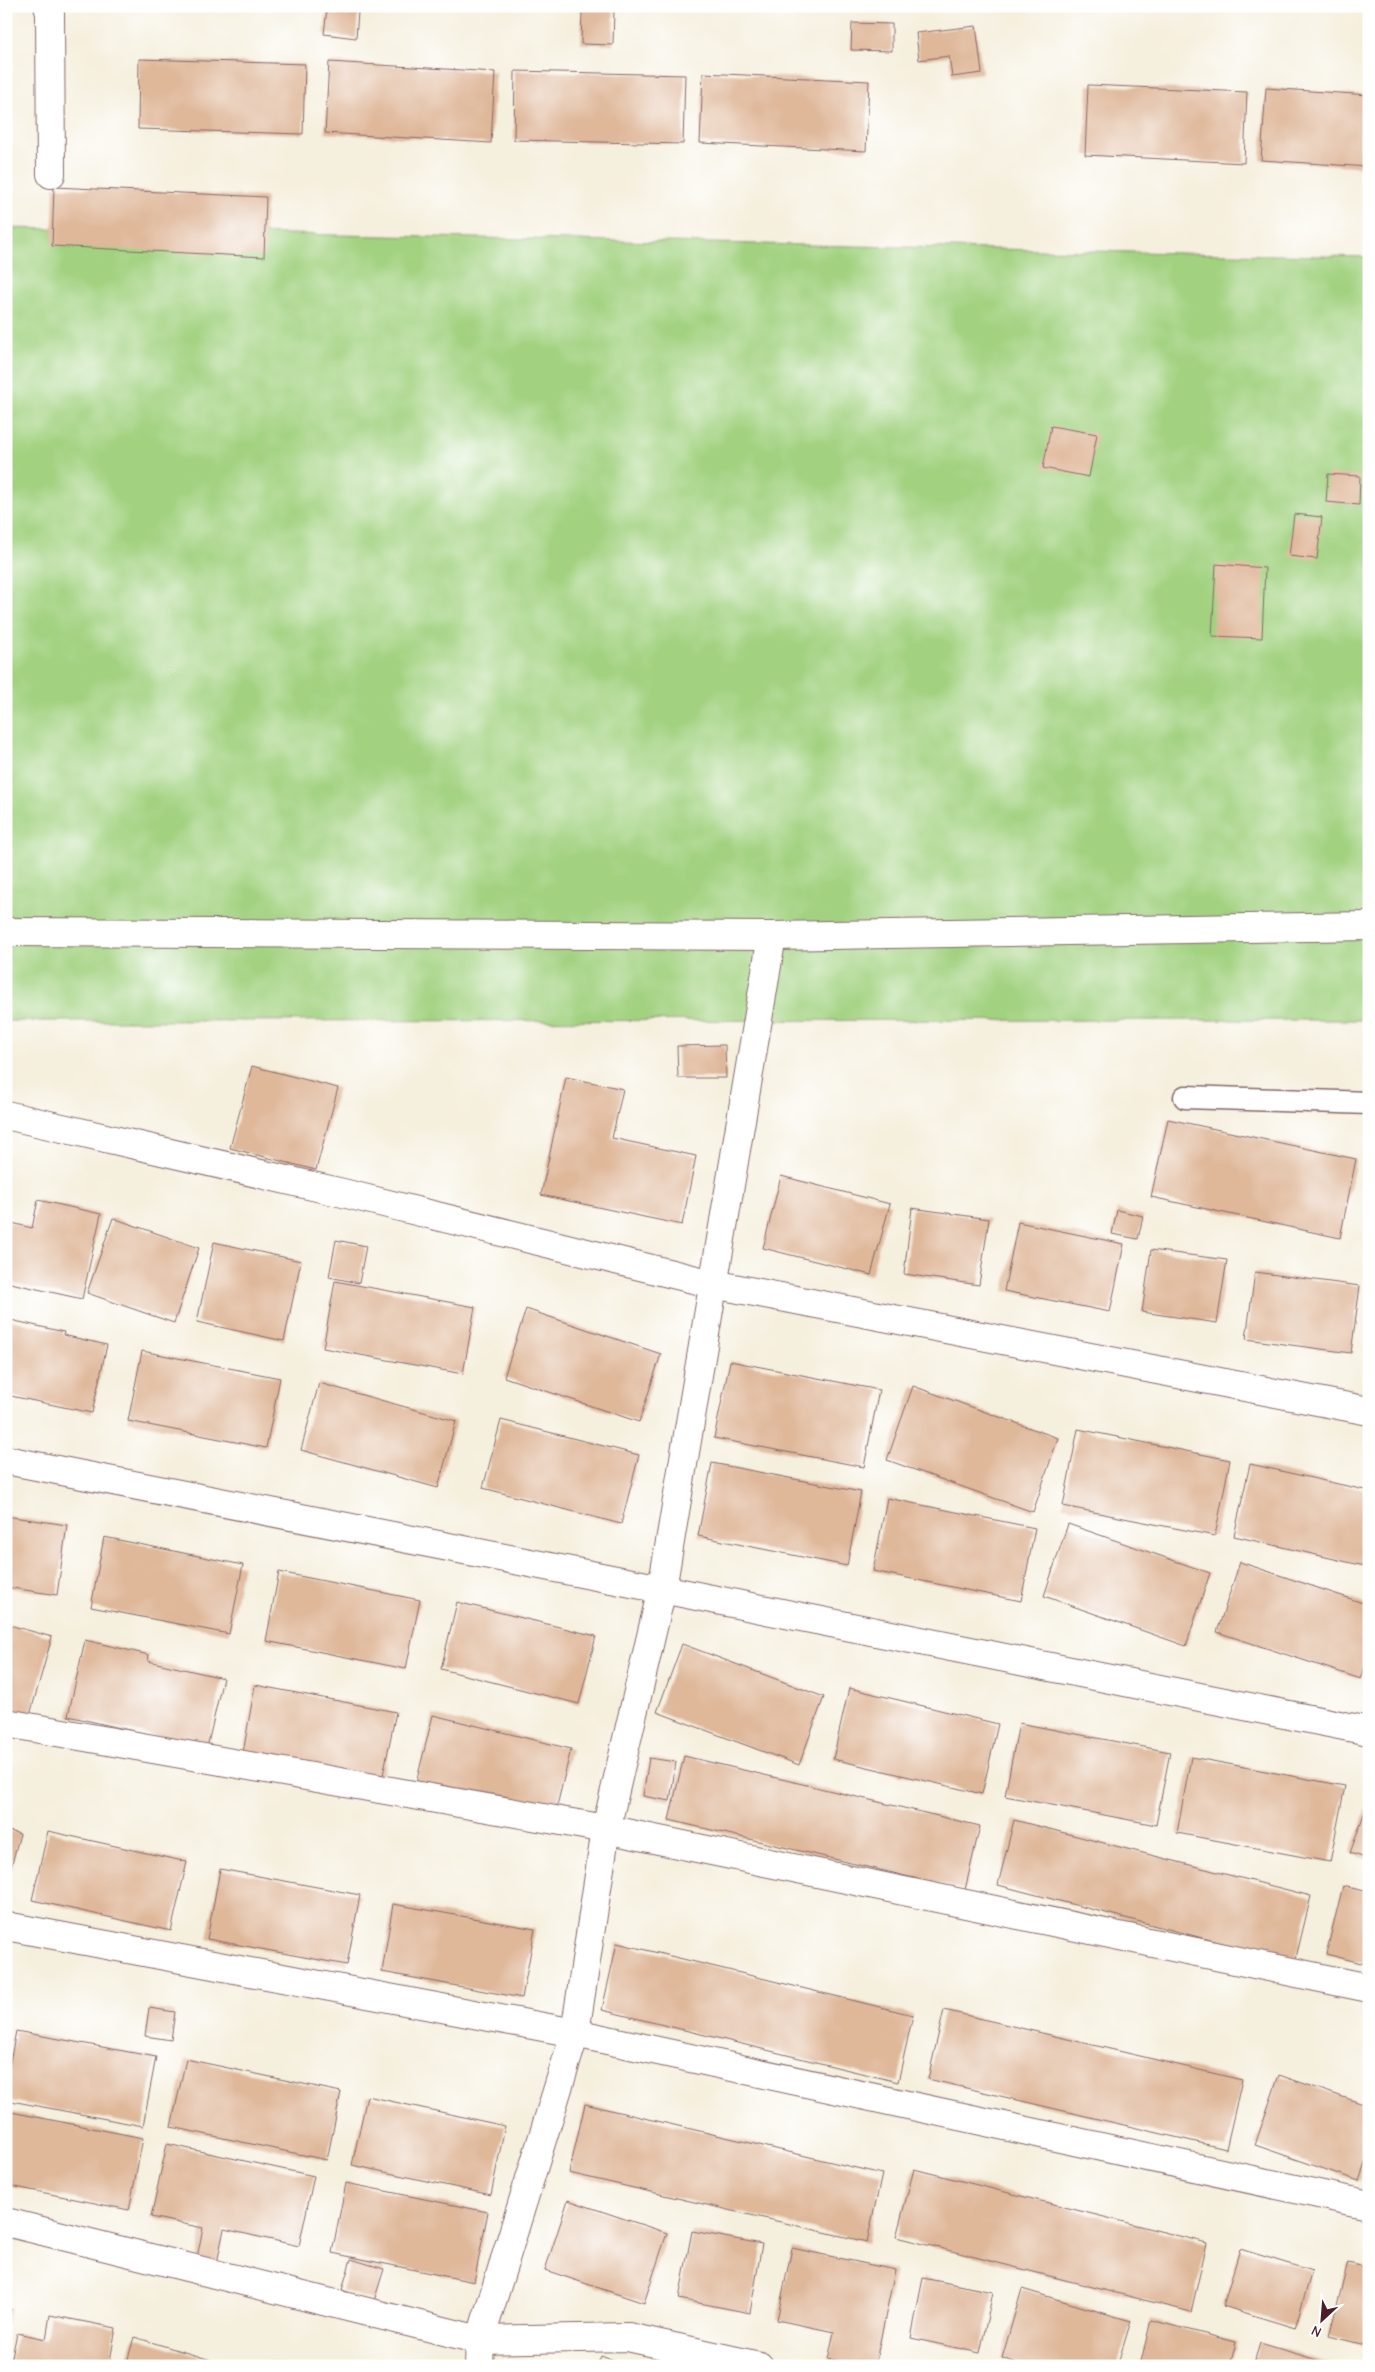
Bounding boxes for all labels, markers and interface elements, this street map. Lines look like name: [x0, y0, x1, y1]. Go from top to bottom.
north arrow: [1298, 2294, 1348, 2344]
text: N: [1309, 2322, 1324, 2341]

